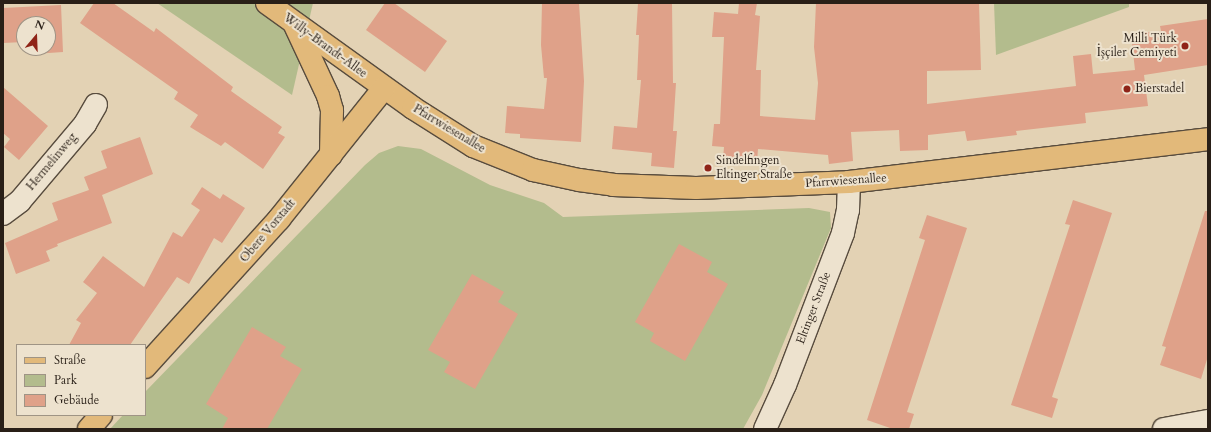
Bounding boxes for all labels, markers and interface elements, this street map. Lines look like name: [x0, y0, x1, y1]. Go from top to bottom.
street label: Willy-Brandt-Allee: [280, 11, 370, 81]
north arrow: [16, 16, 56, 56]
text: N: [33, 16, 47, 34]
place label: Milli Türk İşçiler Cemiyeti: [1097, 32, 1177, 60]
marker: Milli Türk İşçiler Cemiyeti: [1180, 41, 1190, 51]
place label: Bierstadel: [1135, 82, 1184, 96]
marker: Bierstadel: [1122, 84, 1132, 94]
street label: Pfarrwiesenallee: [410, 102, 488, 156]
street label: Hermelinweg: [24, 130, 80, 194]
place label: Sindelfingen Eltinger Straße: [716, 154, 792, 182]
marker: Sindelfingen Eltinger Straße: [703, 163, 713, 173]
street label: Pfarrwiesenallee: [805, 171, 887, 191]
street label: Obere Vorstadt: [237, 196, 299, 266]
street label: Eltinger Straße: [794, 270, 834, 346]
legend: [16, 344, 146, 416]
text: Straße: [54, 352, 86, 368]
text: Park: [54, 372, 77, 388]
text: Gebäude: [54, 392, 99, 408]

